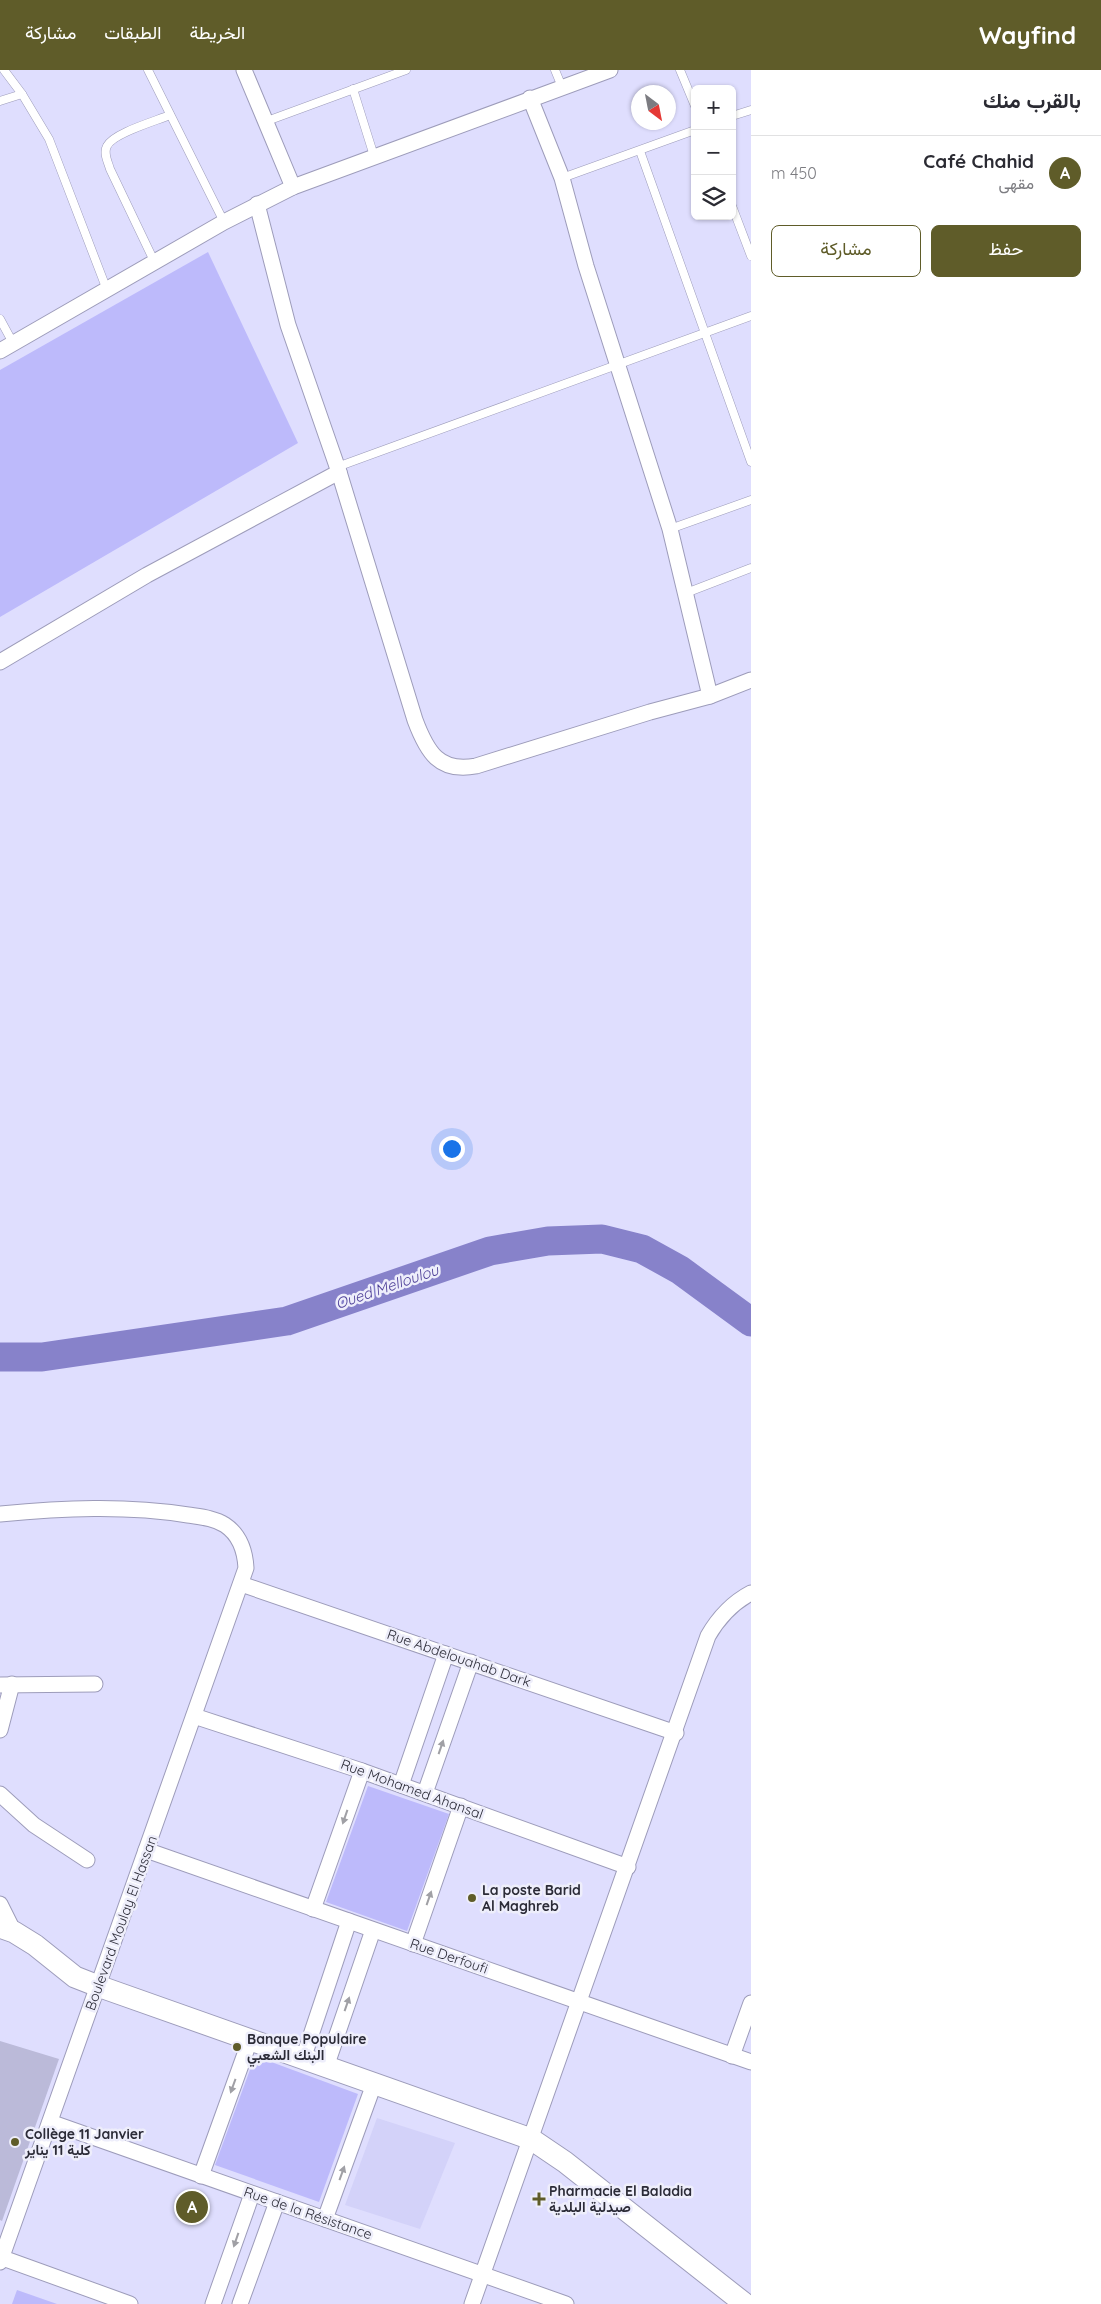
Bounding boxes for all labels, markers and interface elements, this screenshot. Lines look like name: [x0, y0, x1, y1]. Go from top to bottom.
text: Wayfind: [979, 20, 1076, 50]
text: مشاركة: [25, 21, 76, 44]
text: الطبقات: [104, 21, 161, 44]
text: الخريطة: [189, 21, 245, 44]
north arrow: [631, 85, 676, 130]
map controls: [691, 85, 736, 220]
button: +: [691, 85, 736, 130]
text: بالقرب منك: [983, 87, 1081, 113]
button: −: [691, 130, 736, 175]
text: Café Chahid: [923, 149, 1034, 173]
text: 450 m: [771, 163, 817, 183]
text: A: [1060, 163, 1070, 183]
text: مقهى: [999, 173, 1034, 193]
button: layers: [691, 175, 736, 220]
button: مشاركة: [771, 225, 921, 277]
button: حفظ: [931, 225, 1081, 277]
your location: [439, 1136, 465, 1162]
water label: Oued Melloulou: [333, 1260, 442, 1313]
street label: Rue Abdelouahab Dark: [385, 1625, 533, 1691]
one-way arrow: [438, 1740, 445, 1755]
street label: Rue Mohamed Ahansal: [338, 1755, 486, 1823]
one-way arrow: [341, 1809, 348, 1824]
street label: Boulevard Moulay El Hassan: [81, 1833, 161, 2013]
place label: La poste Barid Al Maghreb: [482, 1881, 581, 1915]
one-way arrow: [425, 1890, 433, 1905]
marker: La poste Barid Al Maghreb: [466, 1892, 478, 1904]
street label: Rue Derfoufi: [408, 1934, 490, 1978]
one-way arrow: [343, 1996, 351, 2011]
place label: Banque Populaire البنك الشعبي: [247, 2030, 366, 2067]
marker: Banque Populaire البنك الشعبي: [231, 2041, 243, 2053]
one-way arrow: [229, 2079, 237, 2094]
place label: Collège 11 Janvier كلية 11 يناير: [24, 2125, 144, 2159]
marker: Collège 11 Janvier كلية 11 يناير: [9, 2136, 21, 2148]
one-way arrow: [339, 2166, 346, 2181]
place label: Pharmacie El Baladia صيدلية البلدية: [549, 2182, 692, 2216]
street label: Rue de la Résistance: [241, 2183, 375, 2243]
pin: A: [176, 2188, 208, 2226]
marker: Pharmacie El Baladia صيدلية البلدية: [533, 2193, 545, 2205]
one-way arrow: [232, 2232, 239, 2247]

